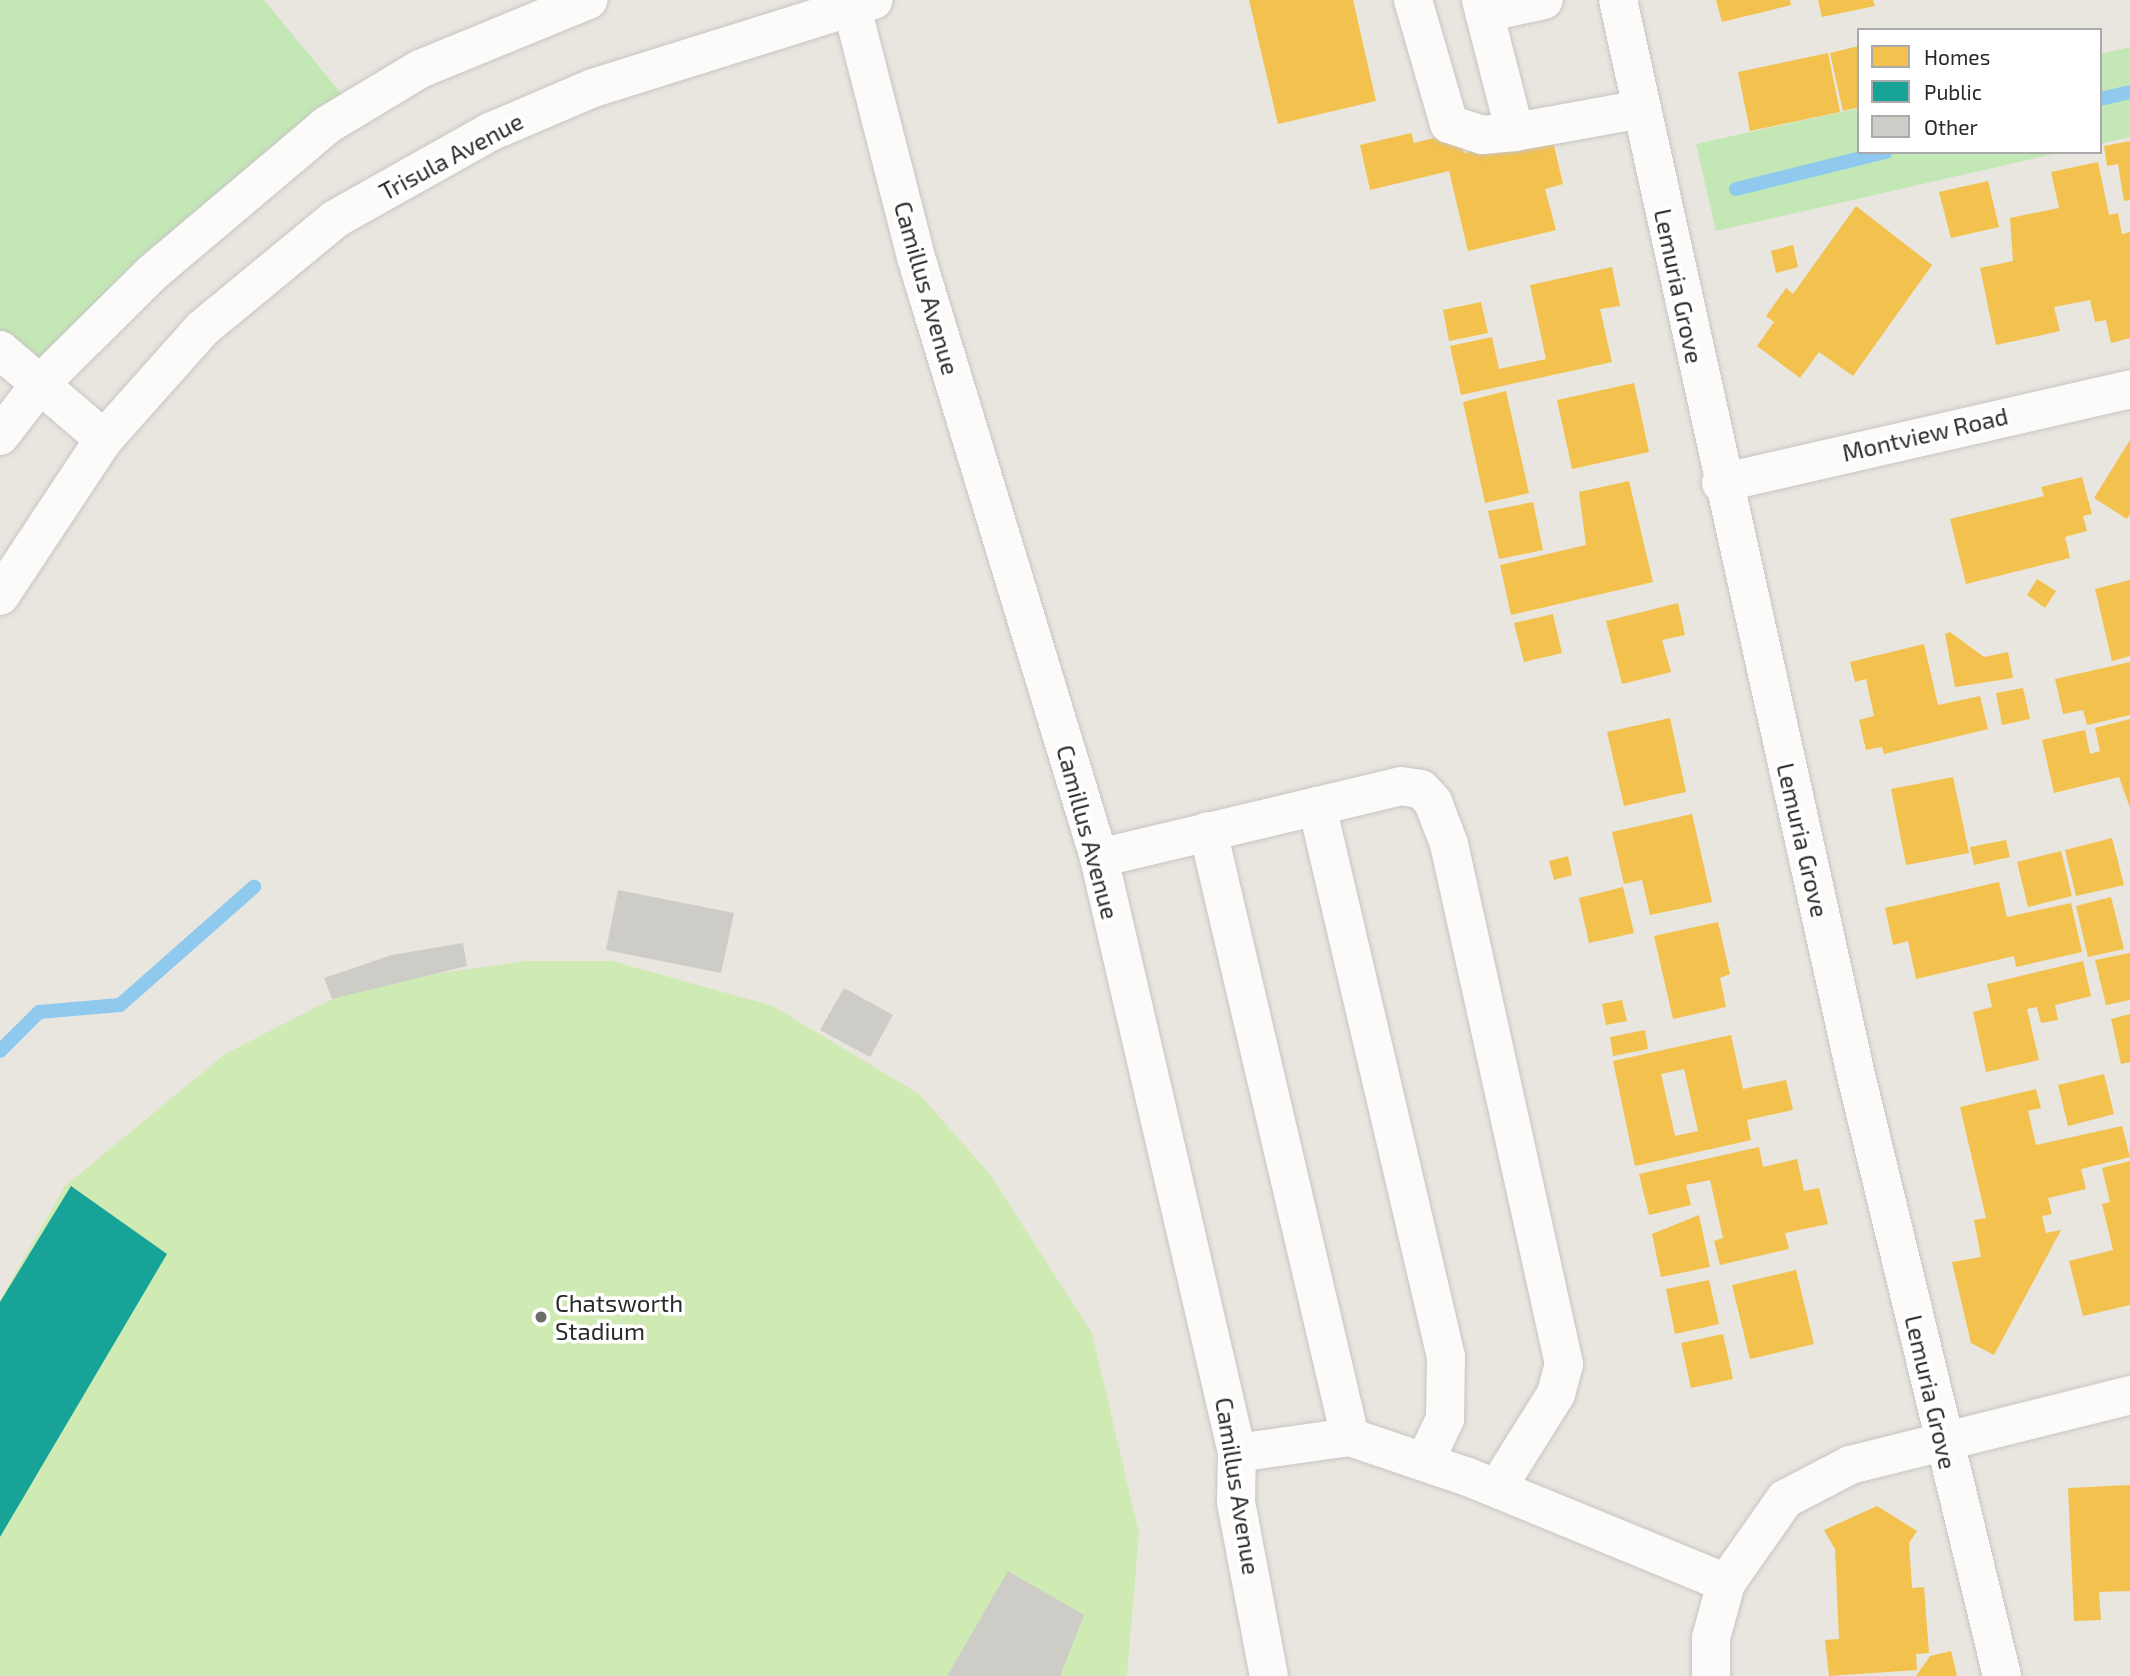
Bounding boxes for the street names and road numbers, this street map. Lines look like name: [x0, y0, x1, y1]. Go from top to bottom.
street label: Trisula Avenue: [374, 106, 528, 206]
street label: Camillus Avenue: [888, 198, 966, 378]
street label: Lemuria Grove: [1649, 206, 1709, 366]
street label: Montview Road: [1839, 401, 2011, 467]
street label: Camillus Avenue: [1051, 741, 1125, 923]
street label: Lemuria Grove: [1771, 760, 1835, 920]
street label: Lemuria Grove: [1899, 1312, 1963, 1472]
street label: Camillus Avenue: [1210, 1395, 1266, 1577]

